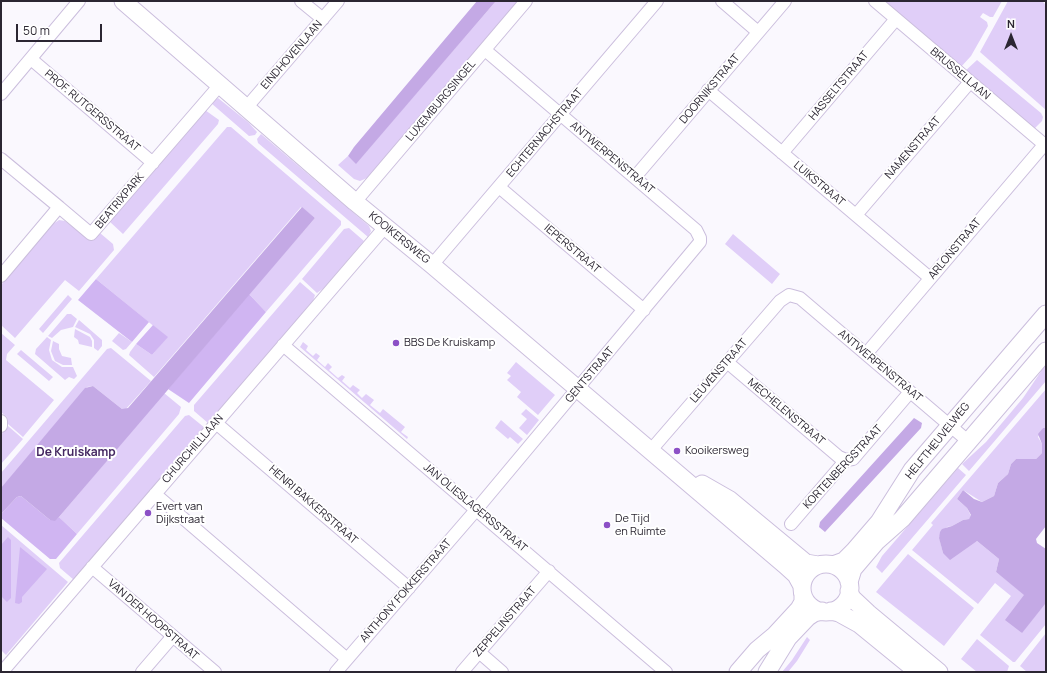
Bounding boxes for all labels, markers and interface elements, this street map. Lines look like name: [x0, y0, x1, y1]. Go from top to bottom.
scale bar: [18, 16, 104, 42]
north arrow: [991, 16, 1031, 56]
text: N: [1007, 16, 1015, 31]
street label: EINDHOVENLAAN: [259, 18, 325, 92]
text: 50 m: [23, 22, 50, 39]
street label: BRUSSELLAAN: [927, 45, 993, 103]
street label: HASSELTSTRAAT: [806, 49, 872, 123]
street label: DOORNIKSTRAAT: [677, 51, 743, 127]
street label: LUXEMBURGSINGEL: [403, 58, 479, 144]
street label: PROF. RUTGERSSTRAAT: [42, 67, 142, 155]
street label: ECHTERNACHSTRAAT: [504, 86, 586, 180]
street label: NAMENSTRAAT: [882, 114, 944, 182]
street label: ANTWERPENSTRAAT: [567, 119, 657, 197]
street label: LUIKSTRAAT: [791, 159, 847, 209]
street label: BEATRIXPARK: [93, 170, 147, 232]
street label: KOOIKERSWEG: [366, 209, 432, 267]
street label: ARLONSTRAAT: [926, 216, 984, 282]
street label: IEPERSTRAAT: [541, 222, 603, 276]
street label: ANTWERPENSTRAAT: [835, 327, 925, 405]
place label: BBS De Kruiskamp: [404, 336, 495, 350]
street label: LEUVENSTRAAT: [688, 336, 750, 406]
marker: BBS De Kruiskamp: [391, 338, 401, 348]
street label: GENTSTRAAT: [563, 344, 617, 406]
street label: MECHELENSTRAAT: [745, 376, 827, 448]
street label: HELFTHEUVELWEG: [903, 400, 973, 482]
street label: CHURCHILLLAAN: [160, 412, 226, 486]
street label: KORTENBERGSTRAAT: [801, 422, 885, 512]
place label: Kooikersweg: [685, 444, 749, 458]
district label: De Kruiskamp: [36, 446, 116, 460]
marker: Kooikersweg: [672, 446, 682, 456]
street label: JAN OLIESLAGERSSTRAAT: [420, 461, 530, 555]
street label: HENRI BAKKERSTRAAT: [266, 463, 360, 547]
place label: Evert van Dijkstraat: [156, 500, 205, 526]
marker: Evert van Dijkstraat: [143, 508, 153, 518]
place label: De Tijd en Ruimte: [615, 512, 666, 538]
marker: De Tijd en Ruimte: [602, 520, 612, 530]
street label: ANTHONY FOKKERSTRAAT: [357, 537, 455, 645]
street label: VAN DER HOOPSTRAAT: [105, 577, 201, 663]
street label: ZEPPELINSTRAAT: [471, 584, 539, 660]

